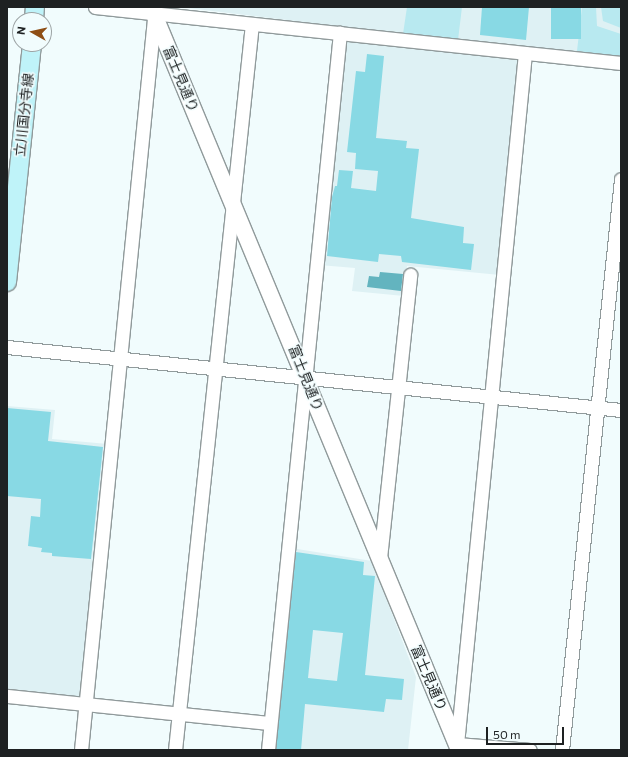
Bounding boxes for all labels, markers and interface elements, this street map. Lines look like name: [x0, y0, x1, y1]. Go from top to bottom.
north arrow: [12, 12, 52, 52]
text: N: [14, 25, 28, 35]
street label: 富士見通り: [160, 44, 202, 114]
street label: 立川国分寺線: [11, 72, 37, 158]
street label: 富士見通り: [285, 342, 327, 414]
street label: 富士見通り: [408, 643, 450, 713]
scale bar: [488, 719, 566, 745]
text: 50 m: [493, 727, 521, 741]

